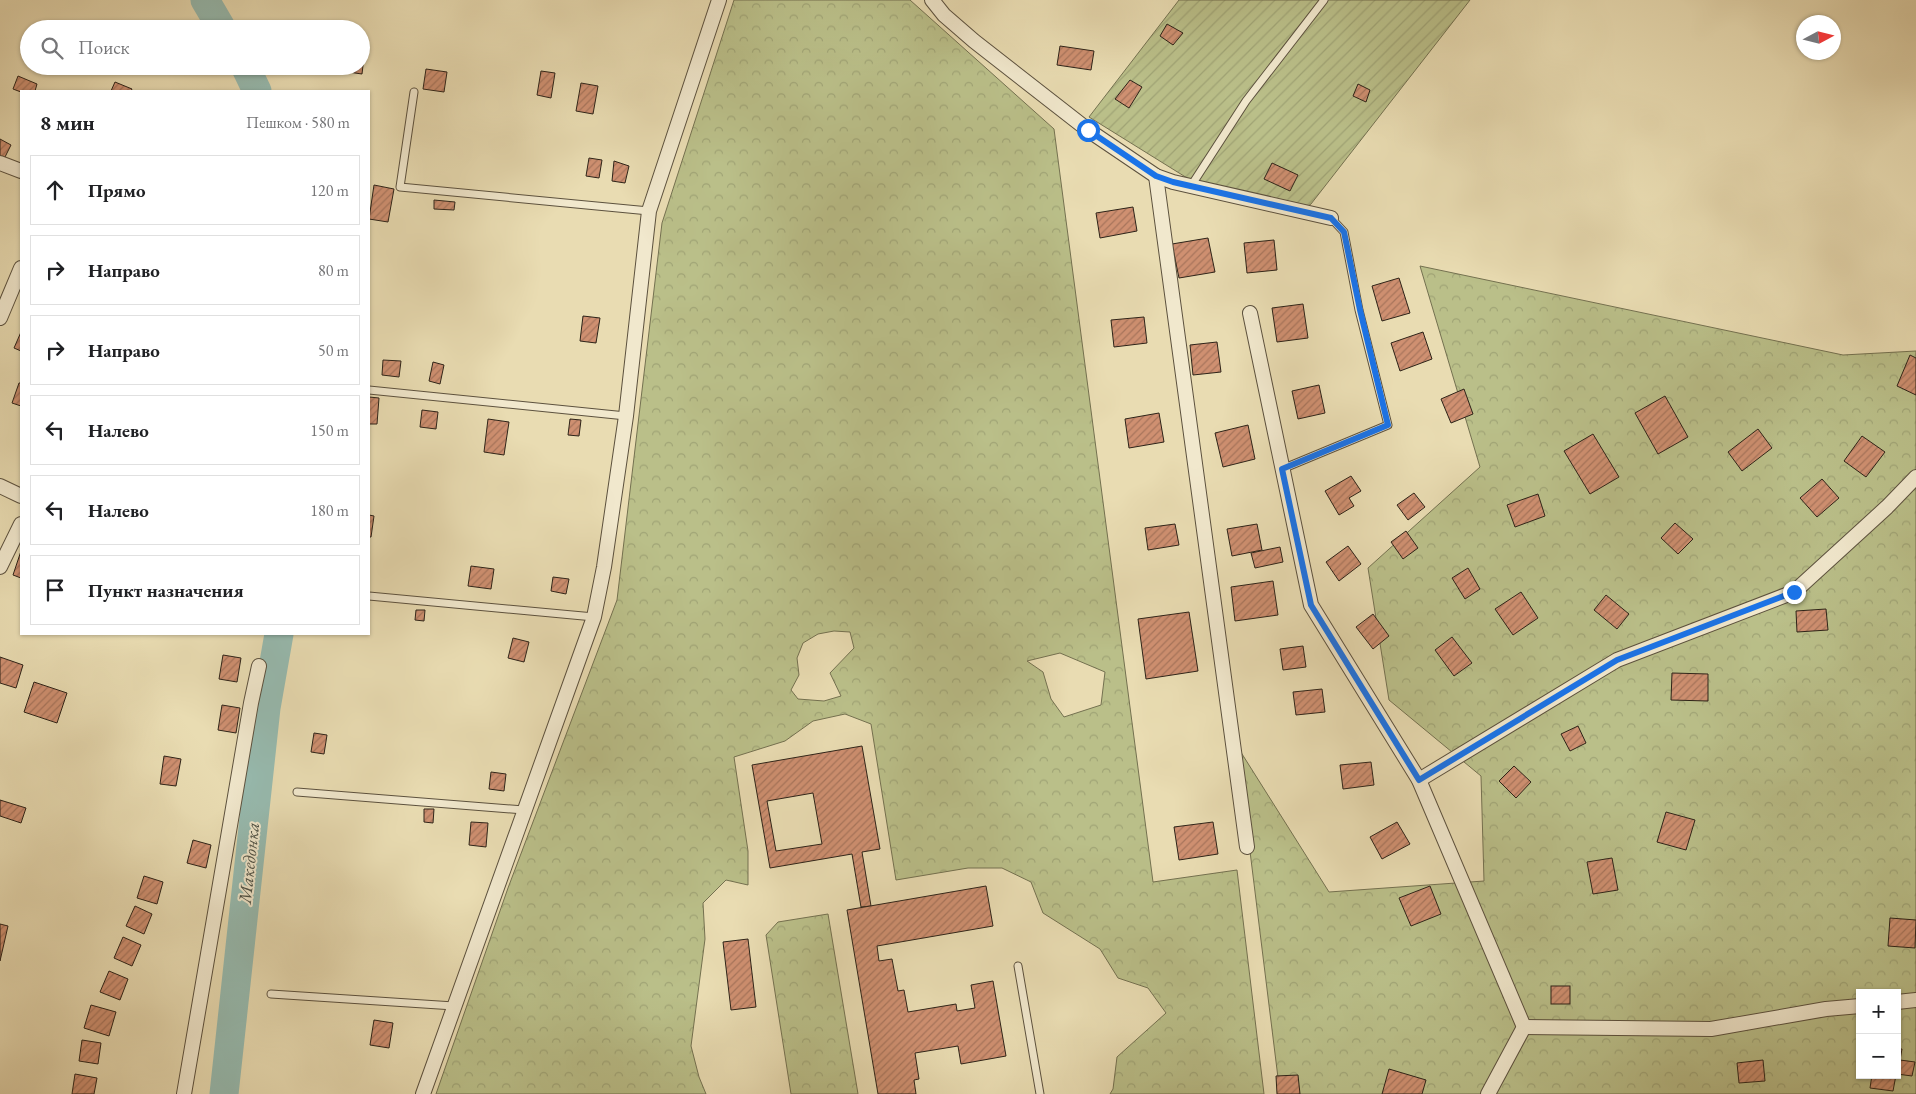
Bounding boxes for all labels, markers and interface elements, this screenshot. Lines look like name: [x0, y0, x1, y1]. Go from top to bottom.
north arrow: [1796, 15, 1841, 60]
search box: [20, 20, 370, 75]
icon: search: [38, 34, 66, 62]
text: Поиск: [78, 35, 130, 60]
text: 8 мин: [40, 109, 95, 136]
text: Пешком · 580 m: [246, 112, 350, 133]
route start: [1077, 119, 1100, 142]
icon: ahead: [41, 176, 69, 204]
text: Прямо: [88, 178, 146, 203]
text: 120 m: [310, 180, 349, 201]
icon: right: [41, 256, 69, 284]
text: Направо: [88, 258, 160, 283]
text: 80 m: [318, 260, 349, 281]
icon: right: [41, 336, 69, 364]
text: Направо: [88, 338, 160, 363]
text: 50 m: [318, 340, 349, 361]
icon: left: [41, 416, 69, 444]
text: Налево: [88, 418, 149, 443]
text: 150 m: [310, 420, 349, 441]
icon: left: [41, 496, 69, 524]
text: Налево: [88, 498, 149, 523]
text: 180 m: [310, 500, 349, 521]
icon: arrive: [41, 576, 69, 604]
text: Пункт назначения: [88, 578, 244, 603]
route end: [1783, 581, 1806, 604]
water label: Македонка: [233, 821, 264, 906]
map controls: [1856, 989, 1901, 1079]
button: +: [1856, 989, 1901, 1034]
button: −: [1856, 1034, 1901, 1079]

